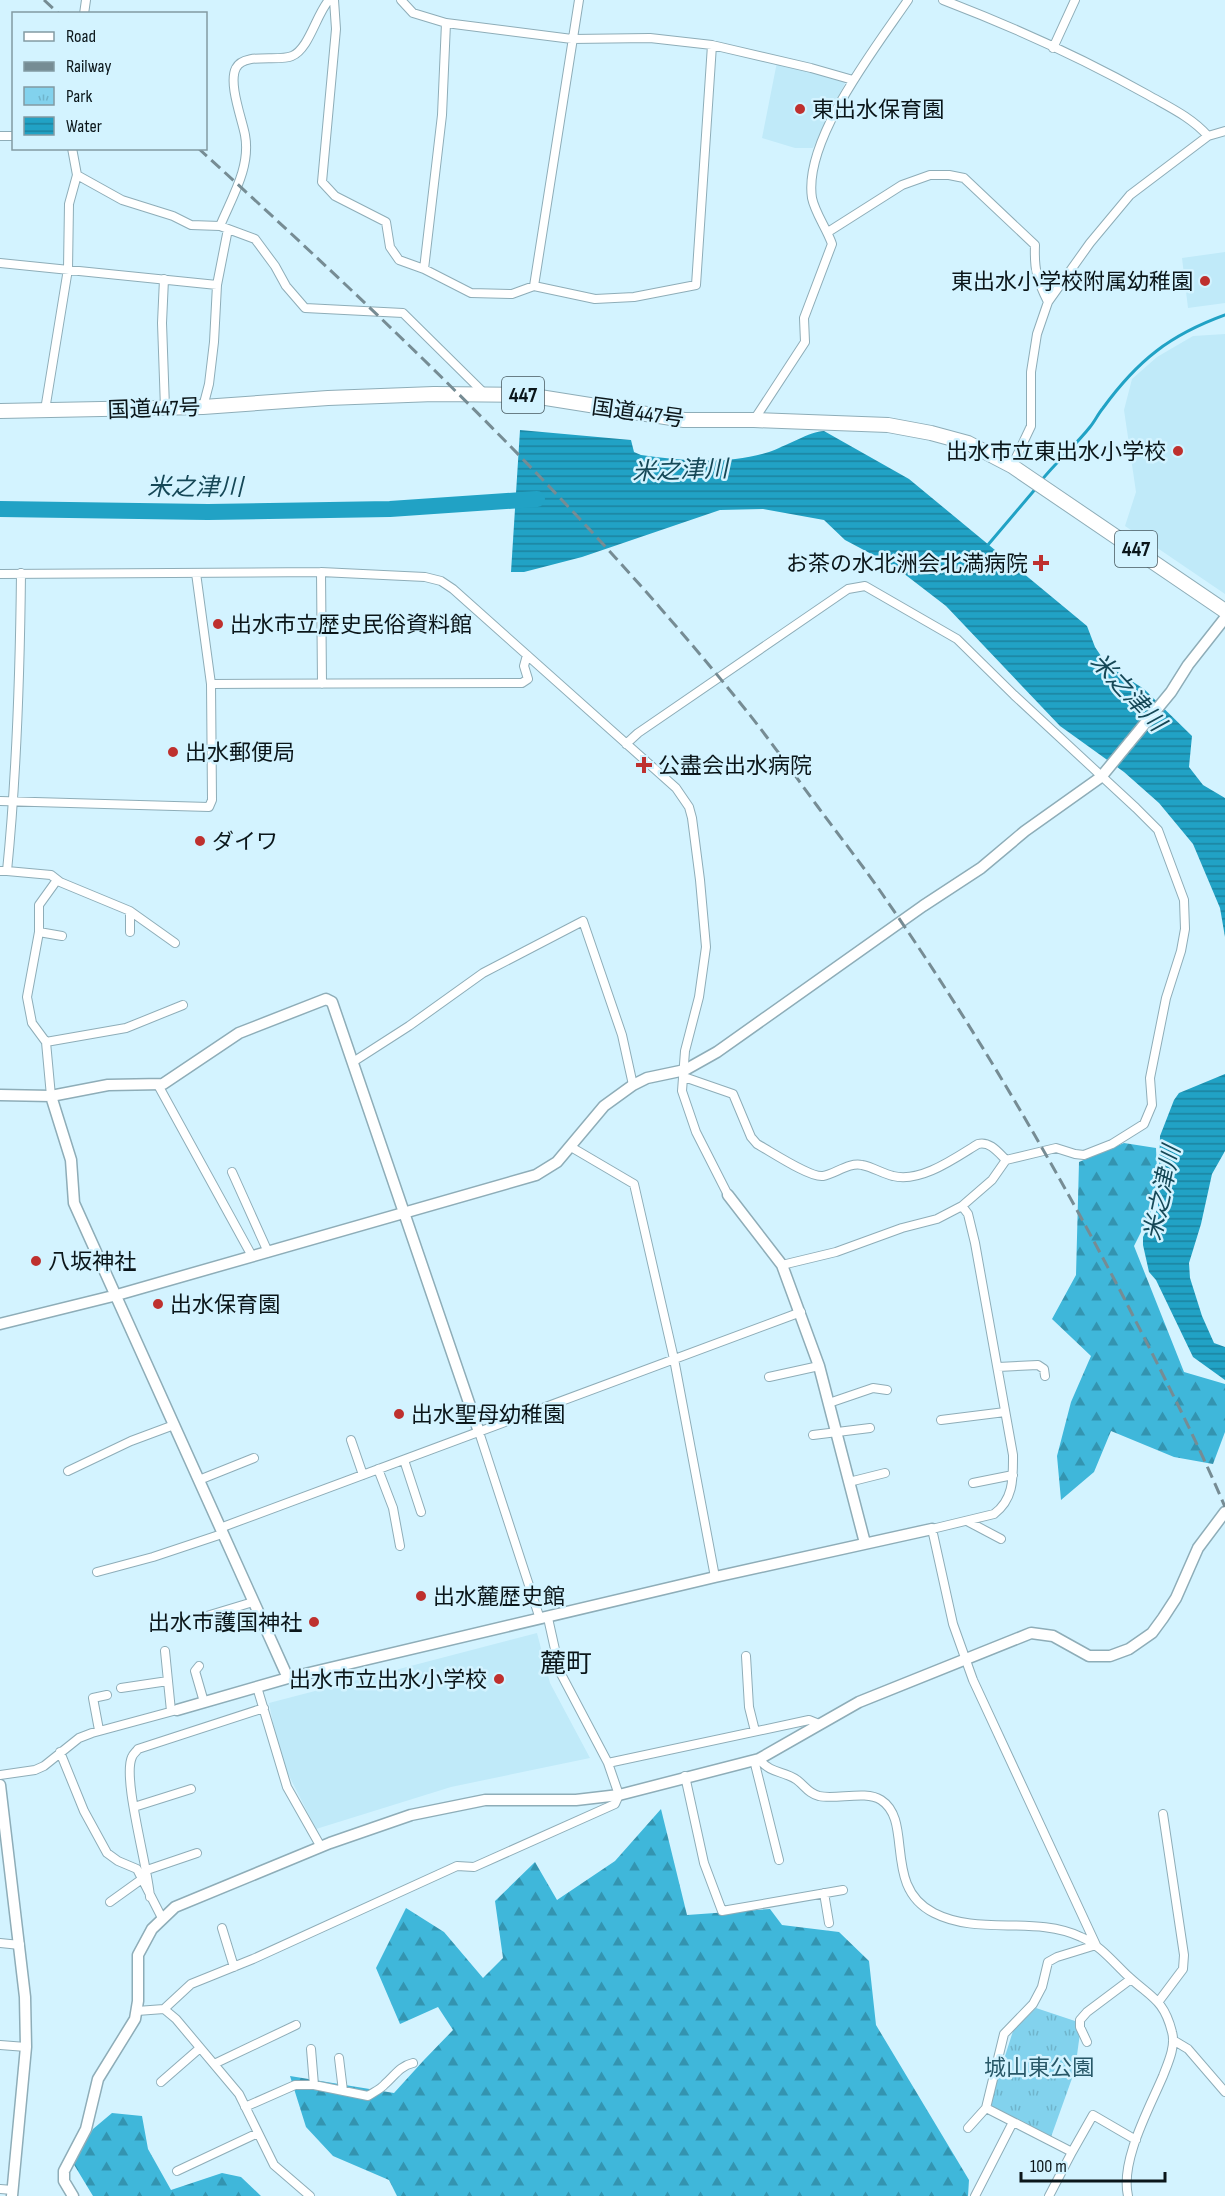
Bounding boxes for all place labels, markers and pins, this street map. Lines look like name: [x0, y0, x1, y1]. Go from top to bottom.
place label: 東出水保育園: [812, 97, 944, 124]
marker: 東出水保育園: [793, 102, 807, 116]
place label: 東出水小学校附属幼稚園: [951, 269, 1193, 296]
marker: 東出水小学校附属幼稚園: [1198, 274, 1212, 288]
place label: 出水市立東出水小学校: [946, 439, 1166, 466]
marker: 出水市立東出水小学校: [1171, 444, 1185, 458]
place label: お茶の水北洲会北満病院: [786, 551, 1028, 578]
marker: お茶の水北洲会北満病院: [1032, 554, 1050, 572]
place label: 出水市立歴史民俗資料館: [230, 612, 472, 639]
marker: 出水市立歴史民俗資料館: [211, 617, 225, 631]
place label: 出水郵便局: [185, 740, 295, 767]
marker: 出水郵便局: [166, 745, 180, 759]
place label: 公盡会出水病院: [658, 753, 812, 780]
marker: 公盡会出水病院: [635, 756, 653, 774]
place label: ダイワ: [212, 829, 278, 856]
marker: ダイワ: [193, 834, 207, 848]
place label: 八坂神社: [48, 1249, 136, 1276]
marker: 八坂神社: [29, 1254, 43, 1268]
place label: 出水保育園: [170, 1292, 280, 1319]
marker: 出水保育園: [151, 1297, 165, 1311]
place label: 出水聖母幼稚園: [411, 1402, 565, 1429]
marker: 出水聖母幼稚園: [392, 1407, 406, 1421]
place label: 出水麓歴史館: [433, 1584, 565, 1611]
marker: 出水麓歴史館: [414, 1589, 428, 1603]
place label: 出水市護国神社: [148, 1610, 302, 1637]
marker: 出水市護国神社: [307, 1615, 321, 1629]
place label: 出水市立出水小学校: [289, 1667, 487, 1694]
marker: 出水市立出水小学校: [492, 1672, 506, 1686]

